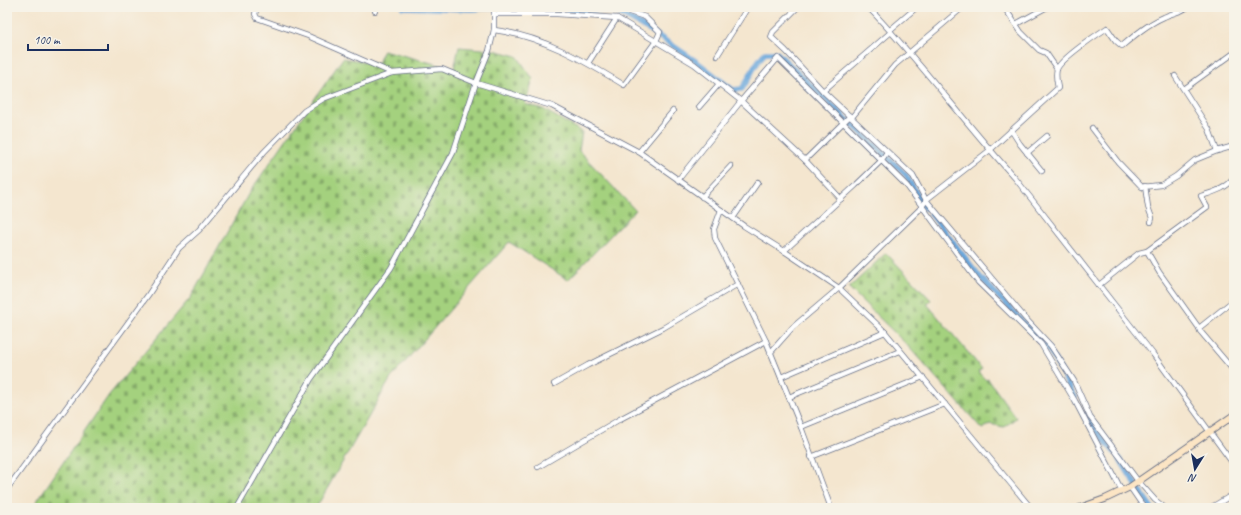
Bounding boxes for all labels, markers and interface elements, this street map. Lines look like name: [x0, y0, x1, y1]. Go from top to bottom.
scale bar: [28, 26, 108, 52]
text: 100 m: [34, 32, 61, 48]
north arrow: [1175, 449, 1215, 489]
text: N: [1186, 471, 1198, 486]

